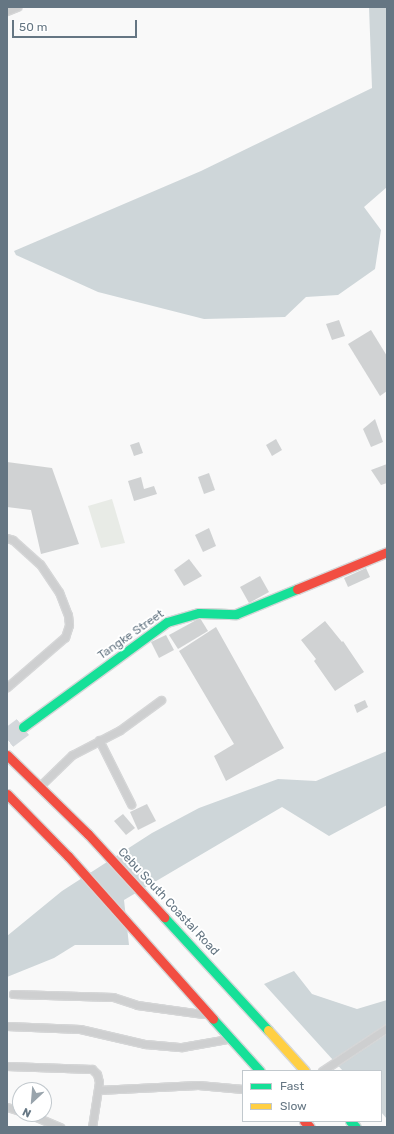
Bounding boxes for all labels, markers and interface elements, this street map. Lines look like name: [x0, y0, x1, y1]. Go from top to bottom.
scale bar: [14, 12, 139, 38]
text: 50 m: [19, 20, 47, 34]
street label: Tangke Street: [95, 607, 167, 663]
street label: Cebu South Coastal Road: [114, 845, 222, 959]
legend: [242, 1070, 382, 1122]
text: Fast: [280, 1079, 304, 1093]
north arrow: [12, 1082, 52, 1122]
text: Slow: [280, 1099, 307, 1113]
text: N: [21, 1105, 33, 1120]

